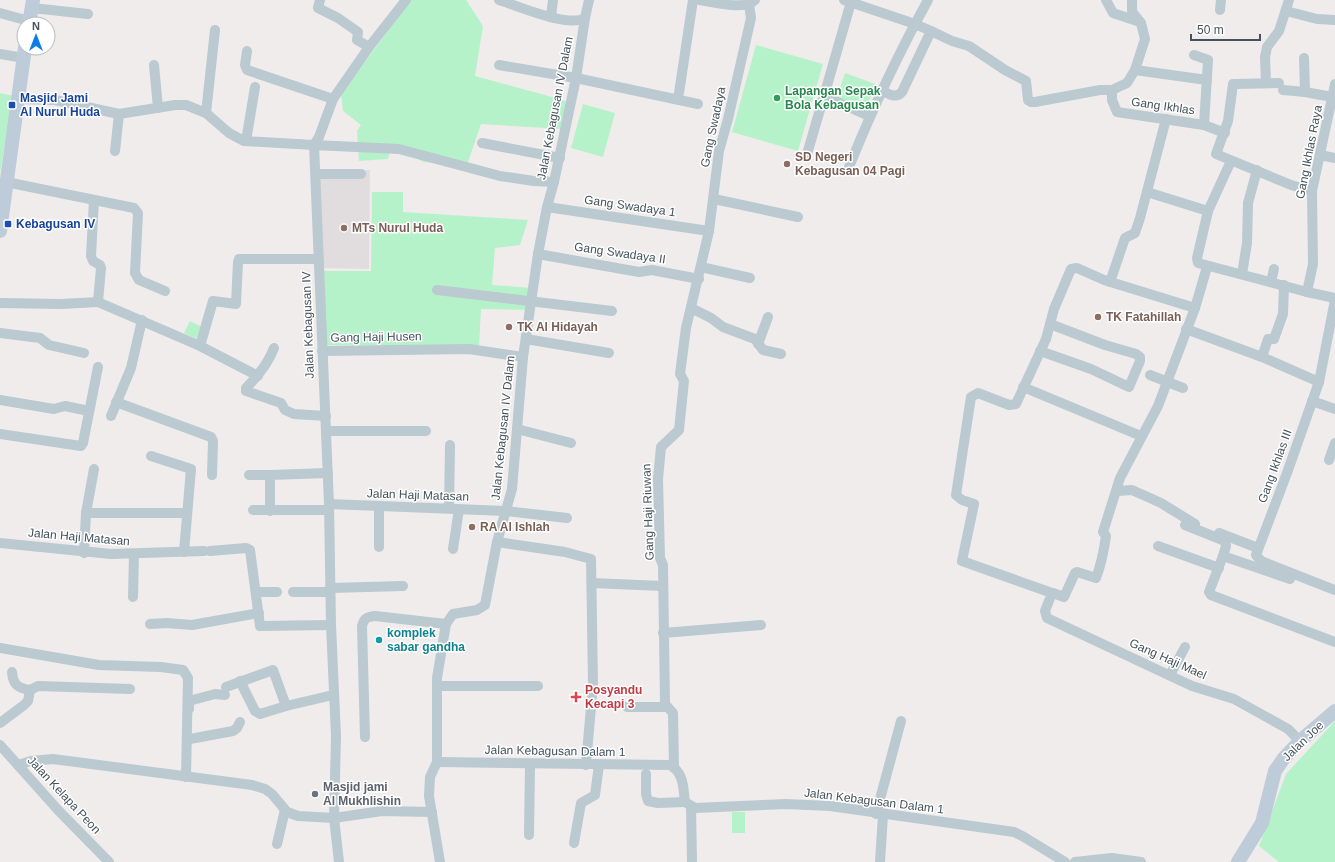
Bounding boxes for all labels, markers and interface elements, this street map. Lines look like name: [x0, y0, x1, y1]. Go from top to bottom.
north arrow: [16, 16, 56, 56]
scale bar: [1191, 16, 1260, 42]
text: N: [32, 20, 40, 32]
text: 50 m: [1197, 23, 1224, 37]
street label: Jalan Kebagusan IV Dalam: [534, 35, 576, 181]
place label: Lapangan Sepak Bola Kebagusan: [785, 84, 881, 112]
street label: Gang Swadaya: [698, 85, 728, 169]
place label: Masjid Jami Al Nurul Huda: [20, 91, 100, 119]
marker: Lapangan Sepak Bola Kebagusan: [772, 93, 782, 103]
street label: Gang Ikhlas: [1130, 95, 1196, 117]
marker: Masjid Jami Al Nurul Huda: [7, 100, 17, 110]
street label: Gang Ikhlas Raya: [1293, 104, 1325, 200]
place label: SD Negeri Kebagusan 04 Pagi: [795, 150, 905, 178]
marker: SD Negeri Kebagusan 04 Pagi: [782, 159, 792, 169]
street label: Gang Swadaya 1: [583, 193, 677, 219]
place label: Kebagusan IV: [16, 217, 95, 231]
marker: Kebagusan IV: [3, 219, 13, 229]
place label: MTs Nurul Huda: [352, 221, 443, 235]
marker: MTs Nurul Huda: [339, 223, 349, 233]
street label: Gang Swadaya II: [573, 240, 667, 266]
street label: Jalan Kebagusan IV: [299, 271, 317, 379]
place label: TK Fatahillah: [1106, 310, 1181, 324]
marker: TK Fatahillah: [1093, 312, 1103, 322]
place label: TK Al Hidayah: [517, 320, 598, 334]
marker: TK Al Hidayah: [504, 322, 514, 332]
street label: Gang Haji Husen: [330, 329, 422, 345]
street label: Jalan Kebagusan IV Dalam: [488, 355, 518, 501]
street label: Gang Ikhlas III: [1255, 427, 1295, 505]
street label: Gang Haji Riuwan: [639, 463, 657, 561]
street label: Jalan Haji Matasan: [367, 486, 469, 504]
place label: RA Al Ishlah: [480, 520, 550, 534]
marker: RA Al Ishlah: [467, 522, 477, 532]
street label: Jalan Haji Matasan: [28, 526, 130, 548]
place label: komplek sabar gandha: [387, 626, 465, 654]
marker: komplek sabar gandha: [374, 635, 384, 645]
street label: Gang Haji Mael: [1127, 636, 1209, 682]
place label: Posyandu Kecapi 3: [585, 683, 642, 711]
marker: Posyandu Kecapi 3: [570, 691, 582, 703]
street label: Jalan Joe: [1280, 718, 1327, 764]
street label: Jalan Kebagusan Dalam 1: [485, 743, 626, 759]
street label: Jalan Kelapa Peon: [25, 753, 103, 837]
place label: Masjid jami Al Mukhlishin: [323, 780, 401, 808]
street label: Jalan Kebagusan Dalam 1: [803, 785, 945, 817]
marker: Masjid jami Al Mukhlishin: [310, 789, 320, 799]

